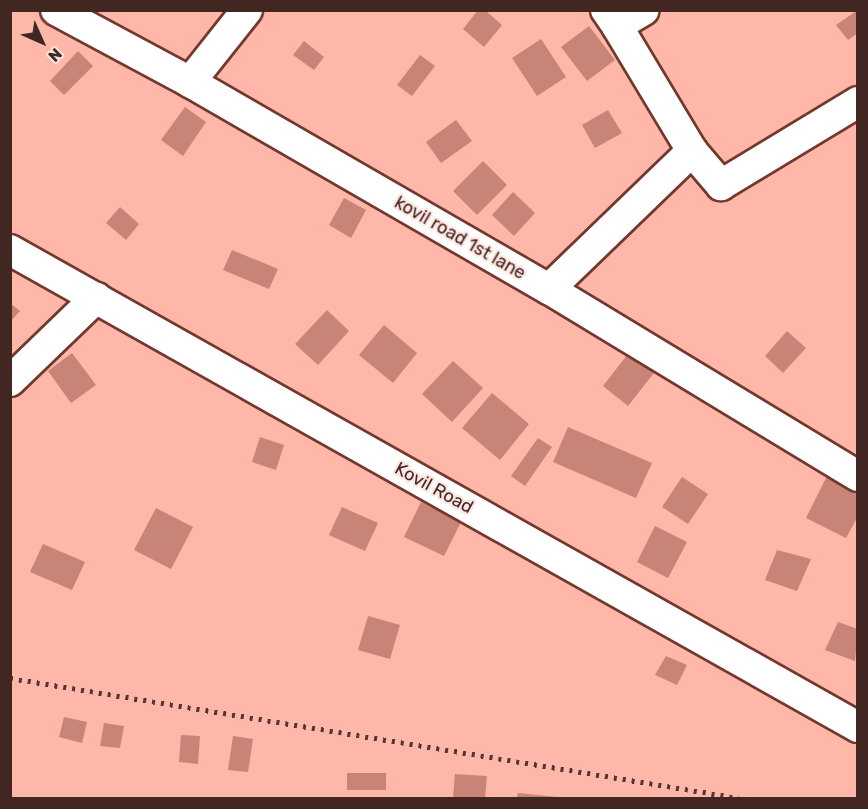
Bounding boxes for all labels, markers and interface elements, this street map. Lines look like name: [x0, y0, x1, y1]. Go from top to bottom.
north arrow: [12, 12, 72, 72]
text: N: [44, 44, 66, 66]
street label: kovil road 1st lane: [391, 192, 529, 284]
street label: Kovil Road: [391, 458, 477, 518]

